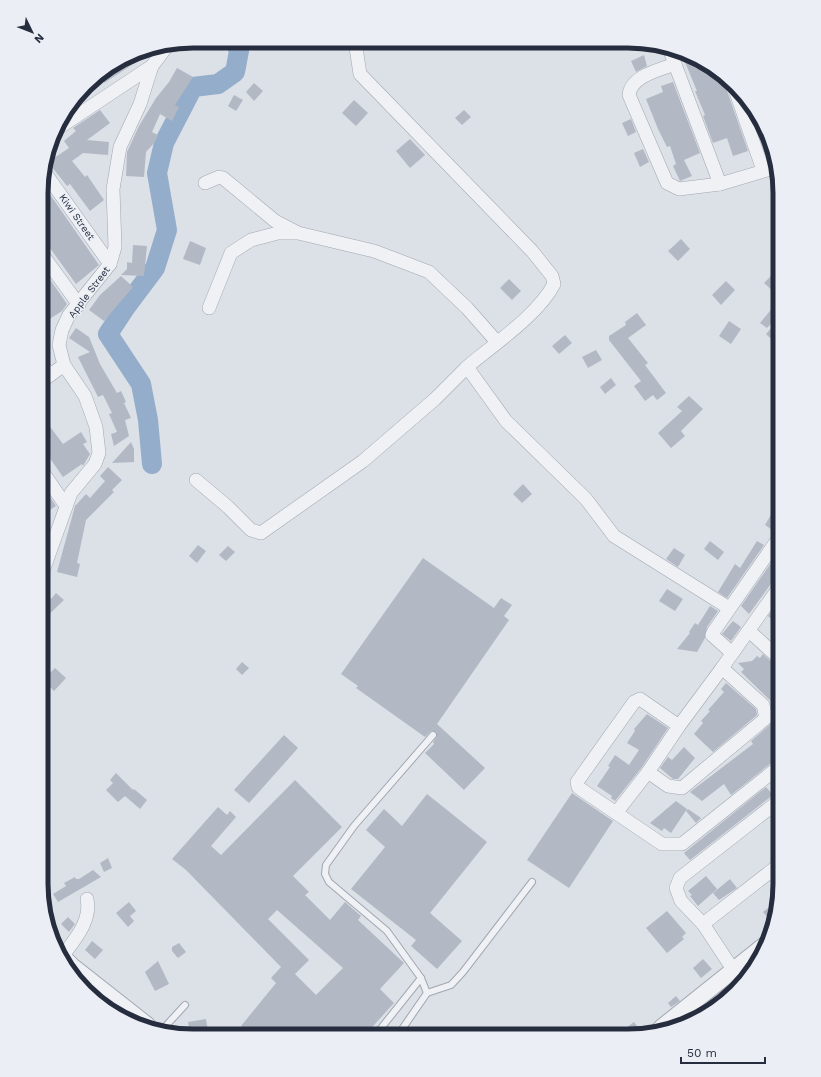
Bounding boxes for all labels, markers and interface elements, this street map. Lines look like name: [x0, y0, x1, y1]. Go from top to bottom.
north arrow: [12, 12, 52, 52]
text: N: [31, 31, 46, 46]
street label: Kiwi Street: [57, 192, 97, 243]
street label: Apple Street: [66, 263, 112, 320]
scale bar: [681, 1039, 765, 1065]
text: 50 m: [687, 1046, 717, 1060]

